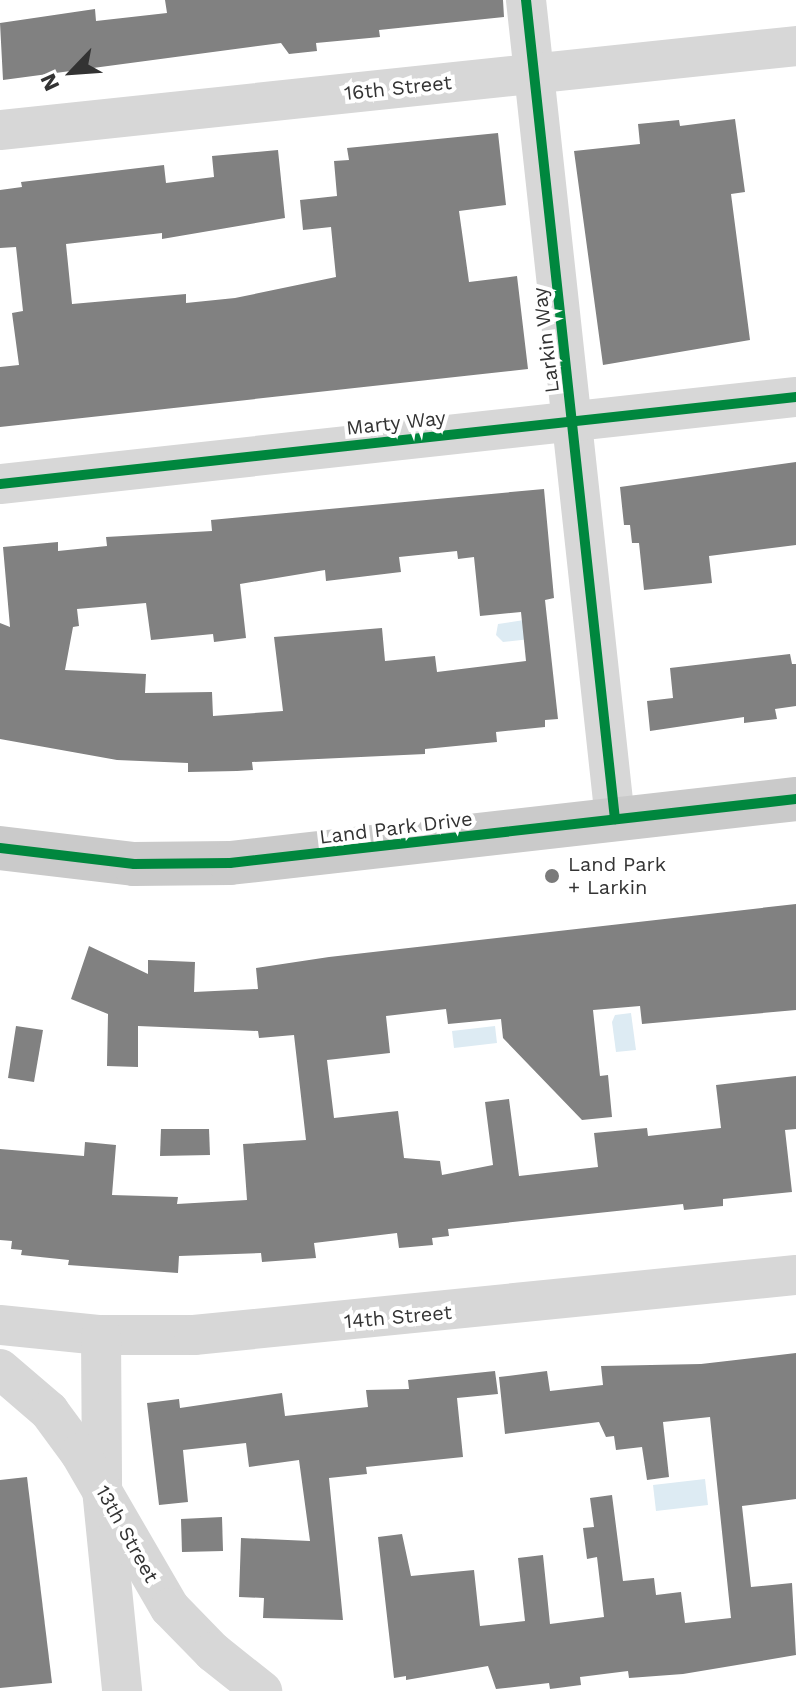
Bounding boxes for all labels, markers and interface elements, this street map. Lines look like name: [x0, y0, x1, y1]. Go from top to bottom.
north arrow: [32, 32, 112, 112]
text: N: [35, 70, 65, 95]
street label: 16th Street: [343, 70, 453, 106]
street label: Larkin Way: [528, 286, 564, 394]
street label: Marty Way: [345, 406, 447, 440]
street label: Land Park Drive: [318, 807, 474, 849]
place label: Land Park + Larkin: [568, 852, 666, 899]
marker: Land Park + Larkin: [543, 867, 561, 885]
street label: 14th Street: [343, 1300, 453, 1334]
street label: 13th Street: [91, 1481, 163, 1587]

